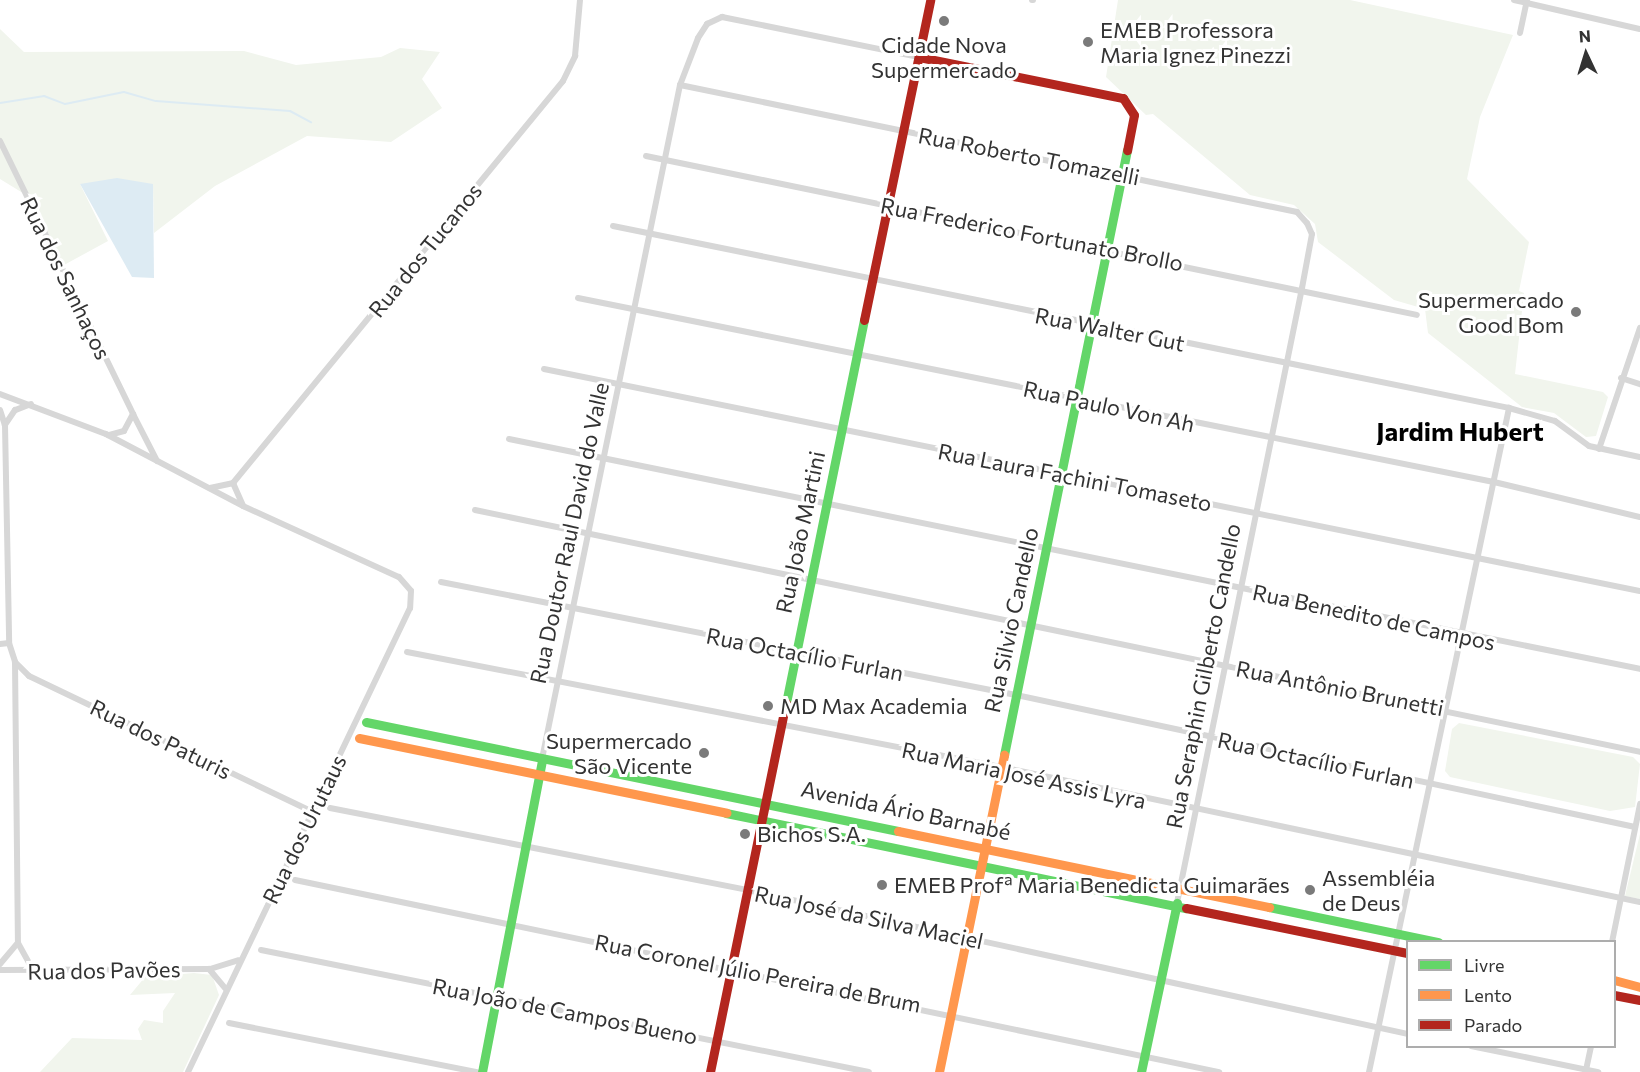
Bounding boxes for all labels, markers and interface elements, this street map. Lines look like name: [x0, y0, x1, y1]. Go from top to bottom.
marker: Cidade Nova Supermercado: [937, 14, 951, 28]
place label: EMEB Professora Maria Ignez Pinezzi: [1100, 16, 1291, 68]
north arrow: [1556, 24, 1616, 84]
text: N: [1578, 26, 1591, 45]
place label: Cidade Nova Supermercado: [871, 31, 1017, 82]
marker: EMEB Professora Maria Ignez Pinezzi: [1081, 35, 1095, 49]
street label: Rua Roberto Tomazelli: [916, 122, 1142, 190]
street label: Rua dos Tucanos: [363, 178, 487, 322]
street label: Rua dos Sanhaços: [15, 192, 117, 364]
street label: Rua Frederico Fortunato Brollo: [878, 192, 1186, 276]
place label: Supermercado Good Bom: [1418, 286, 1564, 338]
street label: Rua Walter Gut: [1033, 302, 1187, 356]
marker: Supermercado Good Bom: [1569, 305, 1583, 319]
street label: Rua Paulo Von Ah: [1021, 375, 1197, 437]
street label: Rua Doutor Raul David do Valle: [524, 380, 614, 686]
district label: Jardim Hubert: [1376, 415, 1544, 447]
street label: Rua Laura Fachini Tomaseto: [936, 437, 1214, 517]
street label: Rua João Martini: [770, 449, 830, 615]
street label: Rua Seraphin Gilberto Candello: [1160, 521, 1246, 831]
street label: Rua Silvio Candello: [978, 525, 1044, 715]
street label: Rua Benedito de Campos: [1250, 578, 1498, 656]
street label: Rua Octacílio Furlan: [704, 622, 906, 686]
street label: Rua Antônio Brunetti: [1234, 655, 1446, 721]
street label: Rua dos Paturis: [86, 693, 236, 785]
place label: MD Max Academia: [780, 693, 967, 719]
marker: MD Max Academia: [761, 699, 775, 713]
street label: Rua Octacílio Furlan: [1215, 726, 1417, 794]
place label: Supermercado São Vicente: [546, 727, 692, 778]
street label: Rua Maria José Assis Lyra: [900, 736, 1148, 814]
marker: Supermercado São Vicente: [697, 746, 711, 760]
street label: Rua dos Urutaus: [257, 750, 351, 908]
street label: Avenida Ário Barnabé: [799, 775, 1013, 845]
place label: Bichos S.A.: [757, 821, 866, 847]
marker: Bichos S.A.: [738, 827, 752, 841]
place label: Assembléia de Deus: [1322, 864, 1435, 915]
place label: EMEB Profª Maria Benedicta Guimarães: [894, 872, 1290, 898]
marker: EMEB Profª Maria Benedicta Guimarães: [875, 878, 889, 892]
street label: Rua José da Silva Maciel: [752, 880, 986, 954]
marker: Assembléia de Deus: [1303, 883, 1317, 897]
street label: Rua Coronel Júlio Pereira de Brum: [593, 928, 923, 1018]
legend: [1406, 940, 1616, 1048]
text: Livre: [1464, 954, 1505, 976]
street label: Rua dos Pavões: [27, 955, 181, 985]
street label: Rua João de Campos Bueno: [430, 972, 700, 1050]
text: Lento: [1464, 984, 1512, 1006]
text: Parado: [1464, 1014, 1522, 1036]

